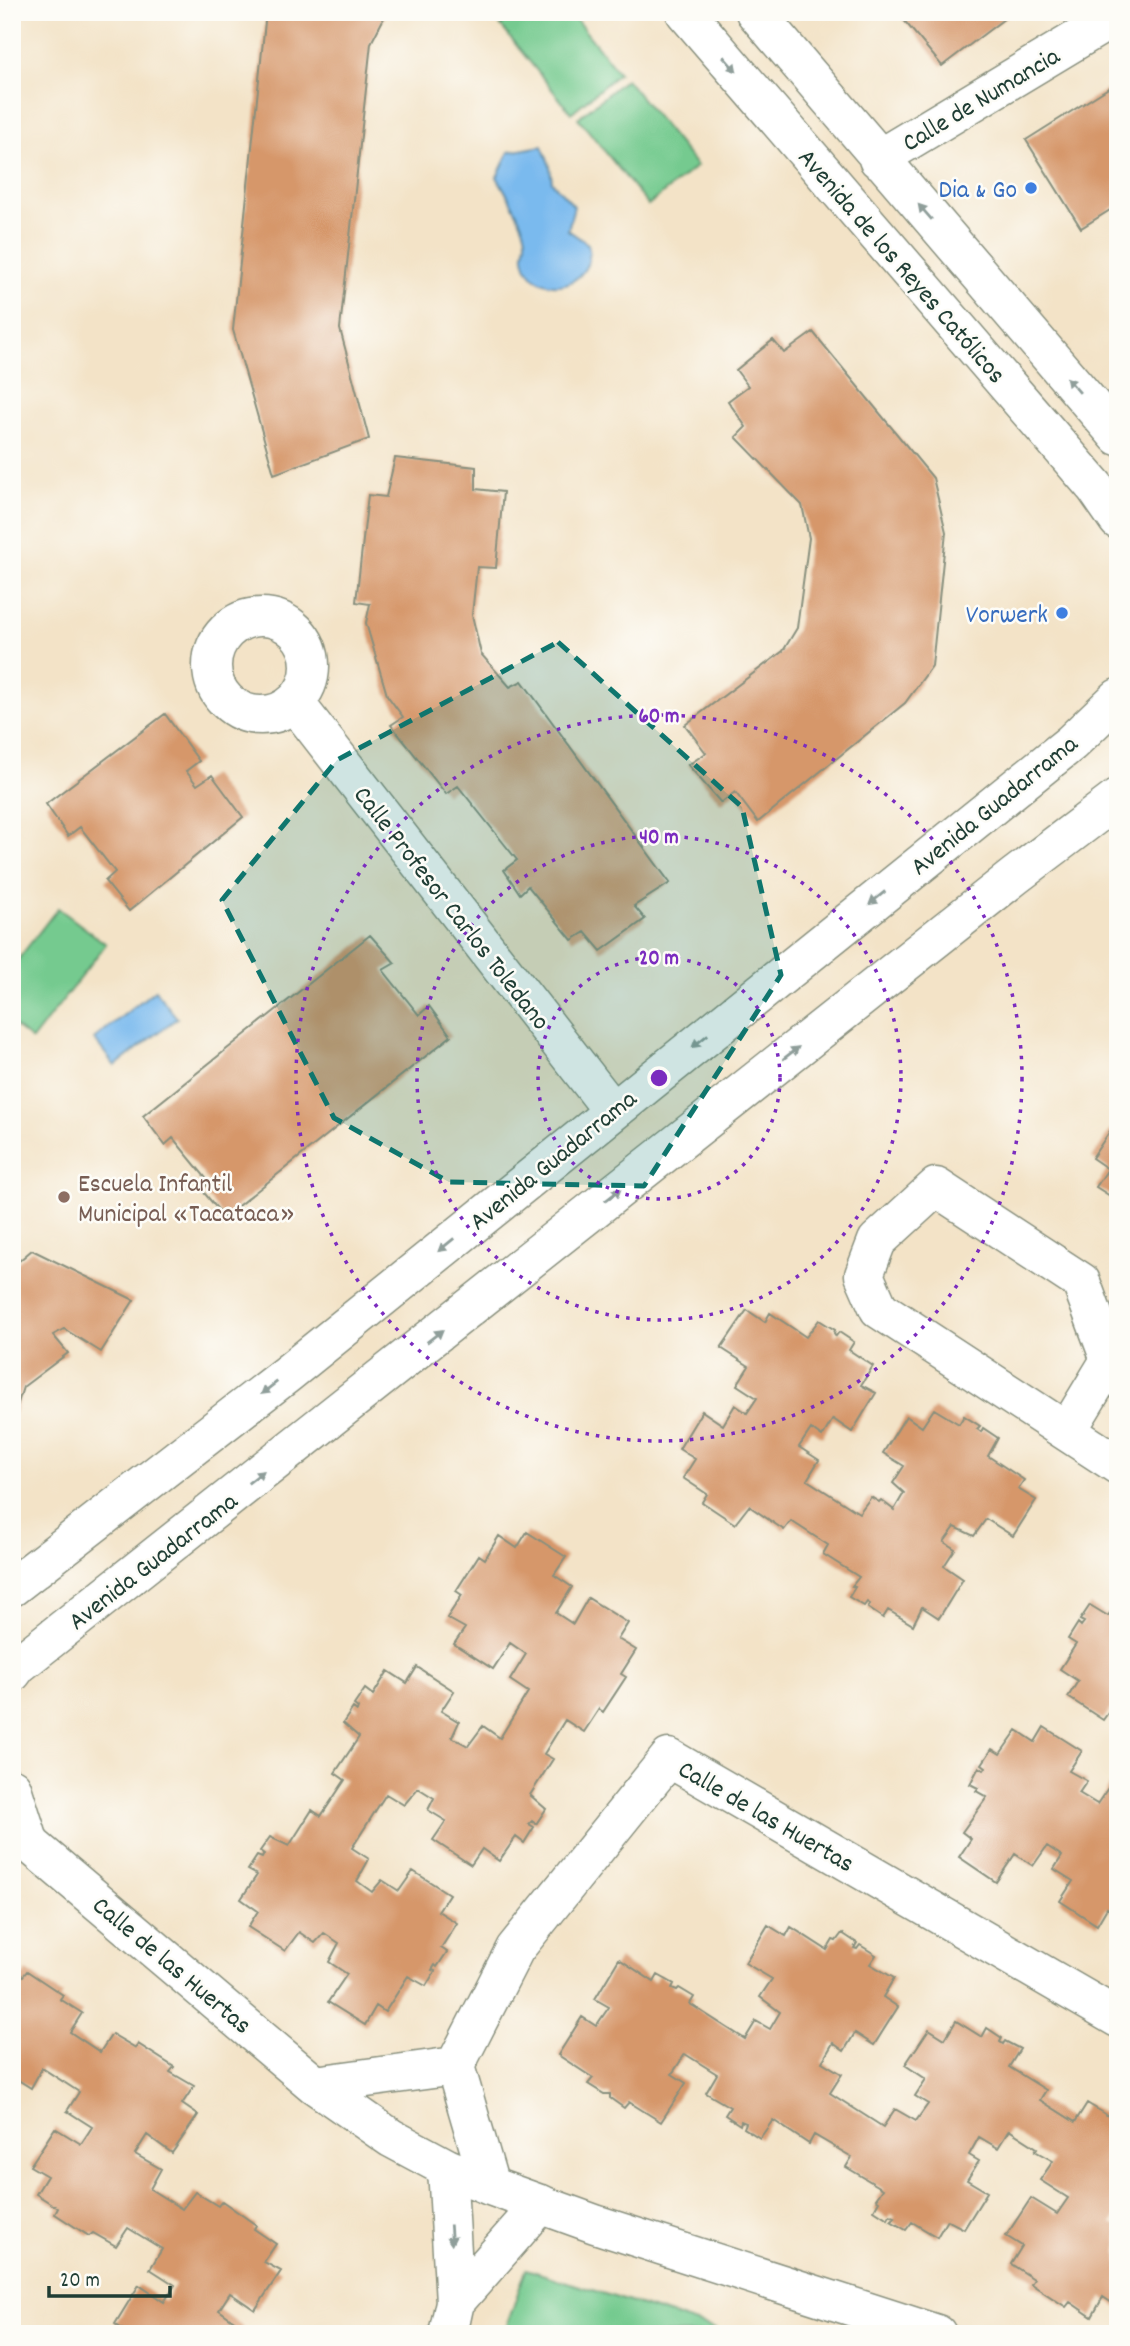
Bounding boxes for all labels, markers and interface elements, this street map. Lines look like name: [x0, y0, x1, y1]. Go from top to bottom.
street label: Calle de Numancia: [896, 39, 1068, 163]
one-way arrow: [722, 55, 738, 73]
street label: Avenida de los Reyes Católicos: [788, 142, 1013, 393]
place label: Dia & Go: [939, 173, 1017, 210]
marker: Dia & Go: [1023, 180, 1039, 196]
one-way arrow: [918, 204, 933, 221]
one-way arrow: [1066, 376, 1081, 393]
place label: Vorwerk: [966, 598, 1048, 635]
marker: Vorwerk: [1054, 605, 1070, 621]
text: 60 m: [639, 703, 679, 733]
street label: Avenida Guadarrama: [903, 727, 1088, 886]
street label: Calle Profesor Carlos Toledano: [343, 779, 558, 1039]
text: 40 m: [639, 824, 679, 854]
one-way arrow: [868, 890, 885, 905]
text: 20 m: [639, 945, 679, 975]
one-way arrow: [691, 1033, 709, 1048]
one-way arrow: [782, 1046, 800, 1061]
centre of rings: [647, 1066, 671, 1090]
street label: Avenida Guadarrama: [462, 1082, 647, 1241]
place label: Escuela Infantil Municipal «Tacataca»: [78, 1167, 295, 1234]
one-way arrow: [604, 1188, 622, 1202]
marker: Escuela Infantil Municipal «Tacataca»: [56, 1189, 72, 1205]
one-way arrow: [438, 1237, 455, 1252]
one-way arrow: [426, 1329, 443, 1344]
one-way arrow: [261, 1381, 279, 1396]
one-way arrow: [247, 1470, 265, 1485]
street label: Avenida Guadarrama: [62, 1484, 247, 1641]
street label: Calle de las Huertas: [670, 1753, 860, 1884]
street label: Calle de las Huertas: [83, 1889, 258, 2044]
one-way arrow: [446, 2224, 457, 2246]
scale bar: [49, 2255, 170, 2299]
text: 20 m: [60, 2267, 100, 2297]

